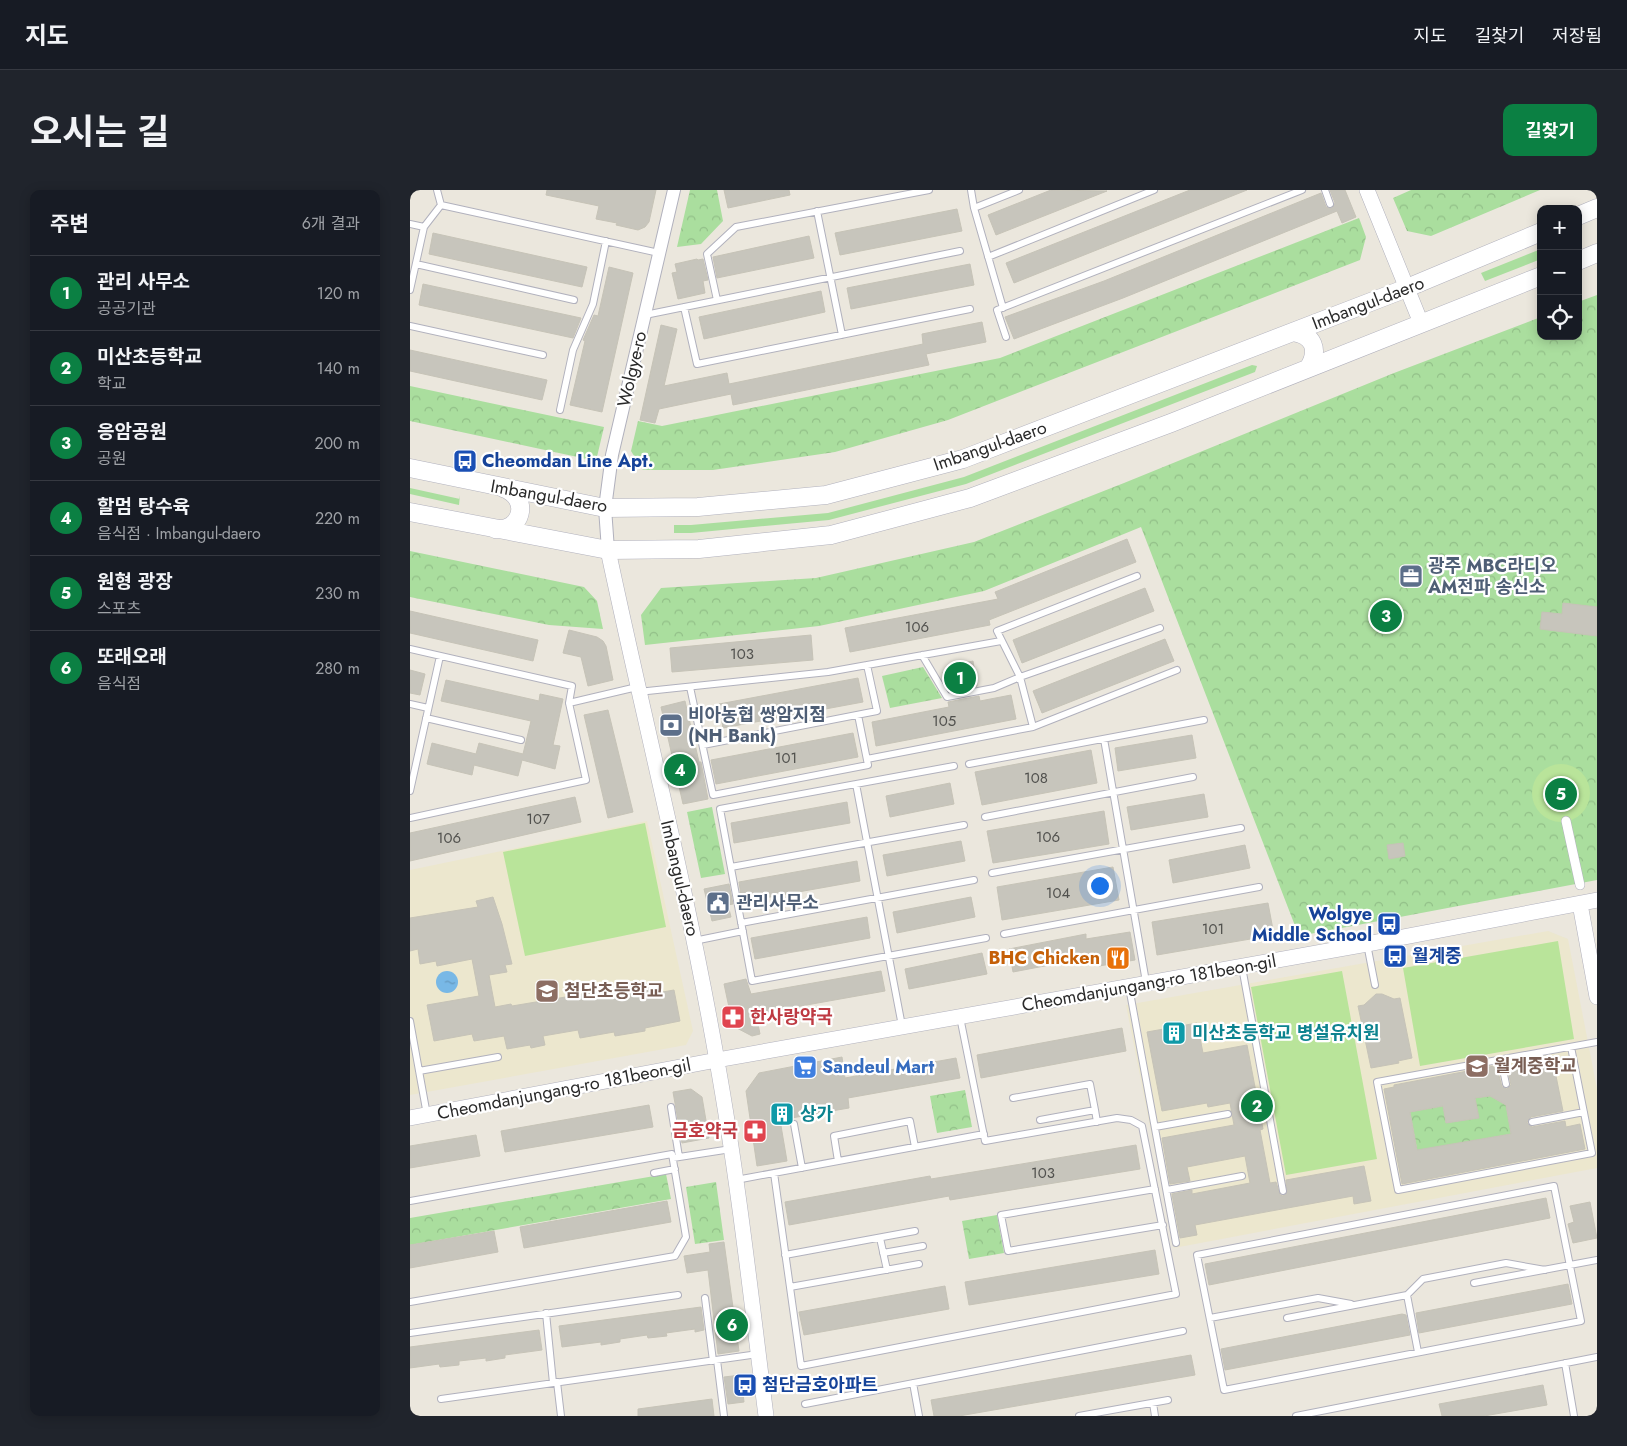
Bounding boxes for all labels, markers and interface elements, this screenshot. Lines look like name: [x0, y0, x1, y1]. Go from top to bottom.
text: 지도: [25, 18, 69, 53]
text: 지도: [1414, 23, 1447, 49]
text: 길찾기: [1475, 23, 1524, 49]
text: 저장됨: [1552, 23, 1602, 49]
button: 길찾기: [1503, 104, 1597, 156]
text: 오시는 길: [30, 107, 169, 157]
map controls: [1537, 205, 1582, 340]
button: +: [1537, 205, 1582, 250]
text: 주변: [50, 209, 89, 239]
text: 6개 결과: [302, 212, 360, 235]
button: −: [1537, 250, 1582, 295]
text: 관리 사무소: [97, 268, 190, 295]
street label: Imbangul-daero: [1308, 270, 1428, 336]
text: 1: [62, 282, 70, 305]
text: 120 m: [317, 282, 360, 305]
button: locate: [1537, 295, 1582, 340]
text: 공공기관: [97, 297, 156, 320]
street label: Wolgye-ro: [611, 328, 653, 409]
text: 미산초등학교: [97, 343, 202, 370]
text: 2: [61, 357, 71, 380]
text: 140 m: [317, 357, 360, 380]
text: 학교: [97, 372, 126, 395]
street label: Imbangul-daero: [930, 414, 1050, 478]
text: 응암공원: [97, 418, 167, 445]
text: 3: [61, 432, 71, 455]
text: 200 m: [314, 432, 360, 455]
text: 공원: [97, 447, 126, 470]
bus stop icon: Cheomdan Line Apt.: [452, 448, 478, 474]
place label: Cheomdan Line Apt.: [482, 448, 654, 474]
street label: Imbangul-daero: [488, 473, 610, 519]
text: 할멈 탕수육: [97, 493, 190, 520]
text: 4: [60, 507, 72, 530]
text: 220 m: [315, 507, 360, 530]
text: 음식점 · Imbangul-daero: [97, 522, 261, 545]
place label: 광주 MBC라디오 AM전파 송신소: [1427, 553, 1557, 600]
office icon: 광주 MBC라디오 AM전파 송신소: [1398, 563, 1424, 589]
text: 원형 광장: [97, 568, 173, 595]
text: 5: [61, 582, 71, 605]
text: 230 m: [315, 582, 360, 605]
text: 스포츠: [97, 597, 141, 620]
pin: 3: [1370, 597, 1402, 635]
house number: 106: [905, 616, 929, 638]
text: 또래오래: [97, 643, 167, 670]
house number: 103: [730, 643, 754, 665]
text: 6: [61, 657, 71, 680]
text: 280 m: [315, 657, 360, 680]
pin: 1: [944, 659, 976, 697]
text: 음식점: [97, 672, 141, 695]
place label: 비아농협 쌍암지점 (NH Bank): [688, 702, 826, 749]
house number: 105: [932, 710, 956, 732]
bank icon: 비아농협 쌍암지점 (NH Bank): [658, 712, 684, 738]
house number: 101: [775, 747, 797, 769]
pin: 4: [664, 751, 696, 789]
house number: 108: [1024, 767, 1048, 789]
pin: 5: [1545, 775, 1577, 813]
house number: 107: [526, 808, 550, 830]
street label: Imbangul-daero: [654, 817, 706, 939]
house number: 106: [1036, 826, 1060, 848]
house number: 106: [437, 827, 461, 849]
your location: [1087, 873, 1113, 899]
house number: 104: [1046, 882, 1071, 904]
public building icon: 관리사무소: [705, 890, 731, 916]
place label: 관리사무소: [736, 890, 819, 916]
place label: Wolgye Middle School: [1252, 901, 1372, 948]
bus stop icon: Wolgye Middle School: [1376, 911, 1402, 937]
house number: 101: [1202, 918, 1224, 940]
bus stop icon: 월계중: [1382, 943, 1408, 969]
place label: 월계중: [1412, 943, 1462, 969]
place label: BHC Chicken: [988, 945, 1100, 971]
restaurant icon: BHC Chicken: [1105, 945, 1131, 971]
street label: Cheomdanjungang-ro 181beon-gil: [1020, 948, 1278, 1018]
school or university icon: 첨단초등학교: [534, 978, 560, 1004]
place label: 첨단초등학교: [564, 978, 663, 1004]
pharmacy icon: 한사랑약국: [720, 1004, 746, 1030]
place label: 한사랑약국: [750, 1004, 833, 1030]
building icon: 미산초등학교 병설유치원: [1161, 1020, 1187, 1046]
place label: 미산초등학교 병설유치원: [1192, 1020, 1380, 1046]
street label: Cheomdanjungang-ro 181beon-gil: [435, 1052, 693, 1126]
school or university icon: 월계중학교: [1464, 1053, 1490, 1079]
place label: 월계중학교: [1494, 1053, 1577, 1079]
supermarket icon: Sandeul Mart: [792, 1054, 818, 1080]
place label: Sandeul Mart: [822, 1054, 934, 1080]
pin: 2: [1241, 1087, 1273, 1125]
building icon: 상가: [769, 1101, 795, 1127]
place label: 상가: [800, 1101, 834, 1127]
place label: 금호약국: [672, 1118, 738, 1144]
pharmacy icon: 금호약국: [742, 1118, 768, 1144]
house number: 103: [1031, 1162, 1055, 1184]
pin: 6: [716, 1306, 748, 1344]
bus stop icon: 첨단금호아파트: [732, 1372, 758, 1398]
place label: 첨단금호아파트: [762, 1372, 878, 1398]

